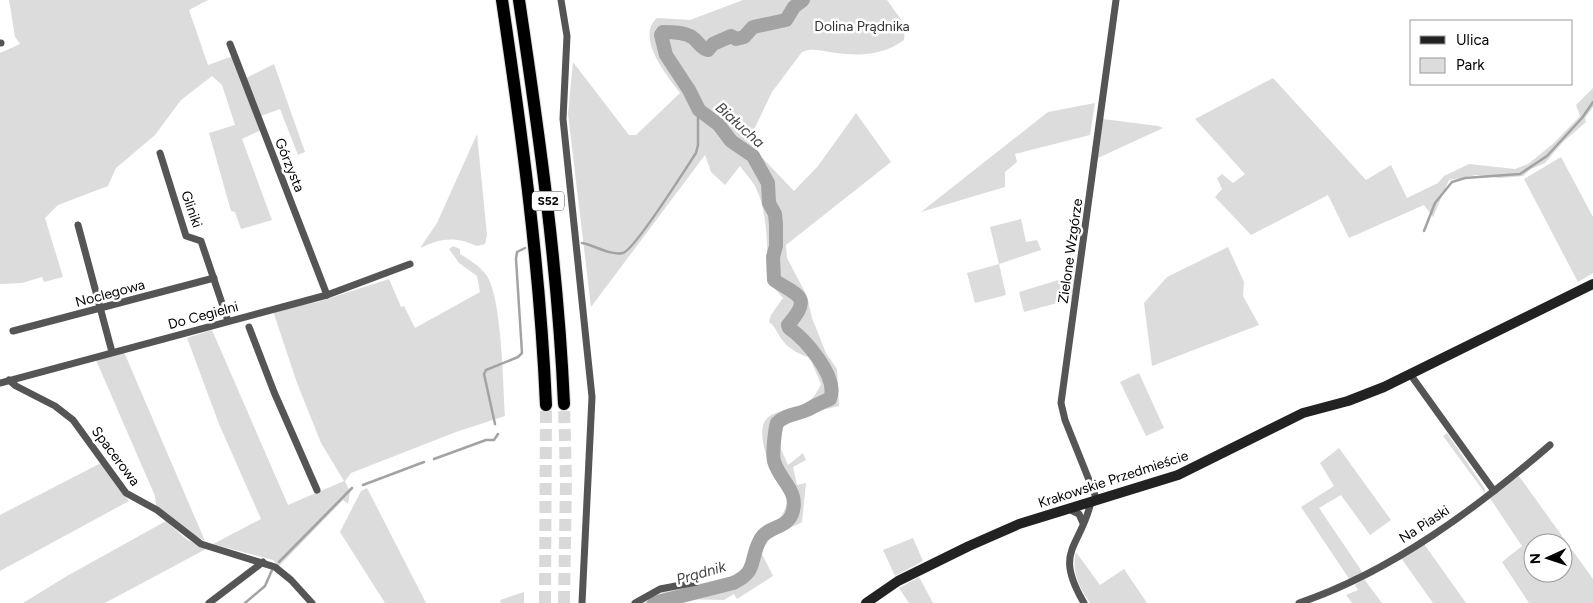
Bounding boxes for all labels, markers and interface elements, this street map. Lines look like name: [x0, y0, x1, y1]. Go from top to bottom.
park label: Dolina Prądnika: [814, 18, 910, 35]
legend: [1410, 20, 1573, 85]
text: Ulica: [1456, 31, 1489, 49]
text: Park: [1456, 56, 1485, 74]
water label: Białucha: [712, 98, 768, 152]
street label: Górzysta: [271, 136, 308, 195]
street label: Gliniki: [177, 188, 206, 230]
road number: S52: [532, 192, 564, 210]
street label: Zielone Wzgórze: [1055, 197, 1086, 305]
street label: Noclegowa: [73, 276, 147, 311]
street label: Do Cegielni: [166, 298, 240, 333]
street label: Spacerowa: [88, 423, 143, 489]
street label: Krakowskie Przedmieście: [1036, 447, 1191, 512]
street label: Na Piaski: [1396, 502, 1453, 547]
north arrow: [1523, 533, 1573, 583]
text: N: [1527, 553, 1544, 565]
water label: Prądnik: [674, 557, 728, 589]

